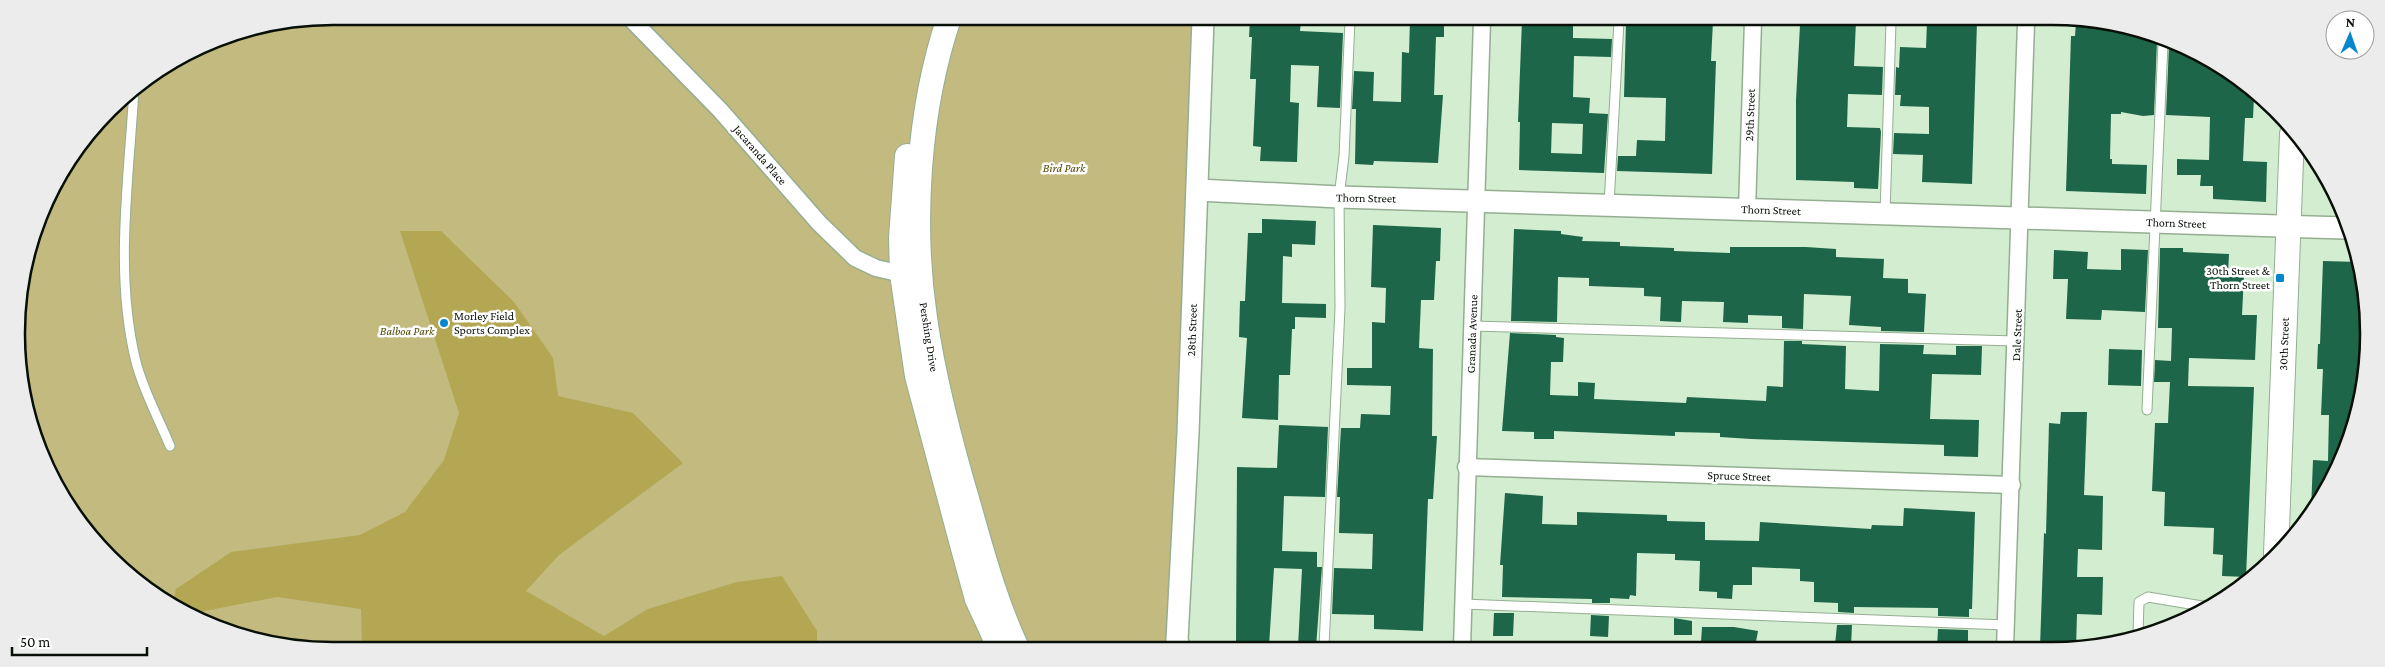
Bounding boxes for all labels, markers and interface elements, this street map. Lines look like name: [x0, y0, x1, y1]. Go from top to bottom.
north arrow: [2325, 10, 2375, 60]
text: N: [2345, 14, 2356, 30]
street label: 29th Street: [1742, 87, 1758, 142]
street label: Jacaranda Place: [730, 121, 790, 188]
park label: Bird Park: [1043, 161, 1086, 175]
street label: Thorn Street: [1336, 190, 1397, 206]
street label: Thorn Street: [1741, 202, 1802, 218]
street label: Thorn Street: [2146, 215, 2207, 231]
place label: 30th Street & Thorn Street: [2206, 264, 2271, 292]
marker: 30th Street & Thorn Street: [2274, 272, 2286, 284]
street label: Granada Avenue: [1464, 294, 1480, 374]
street label: Pershing Drive: [917, 301, 941, 373]
street label: 28th Street: [1184, 302, 1200, 357]
street label: Dale Street: [2009, 308, 2025, 361]
place label: Morley Field Sports Complex: [454, 309, 530, 337]
street label: 30th Street: [2276, 316, 2292, 371]
marker: Morley Field Sports Complex: [438, 317, 450, 329]
park label: Balboa Park: [380, 324, 435, 338]
street label: Spruce Street: [1707, 468, 1772, 484]
scale bar: [12, 624, 148, 656]
text: 50 m: [20, 634, 50, 650]

